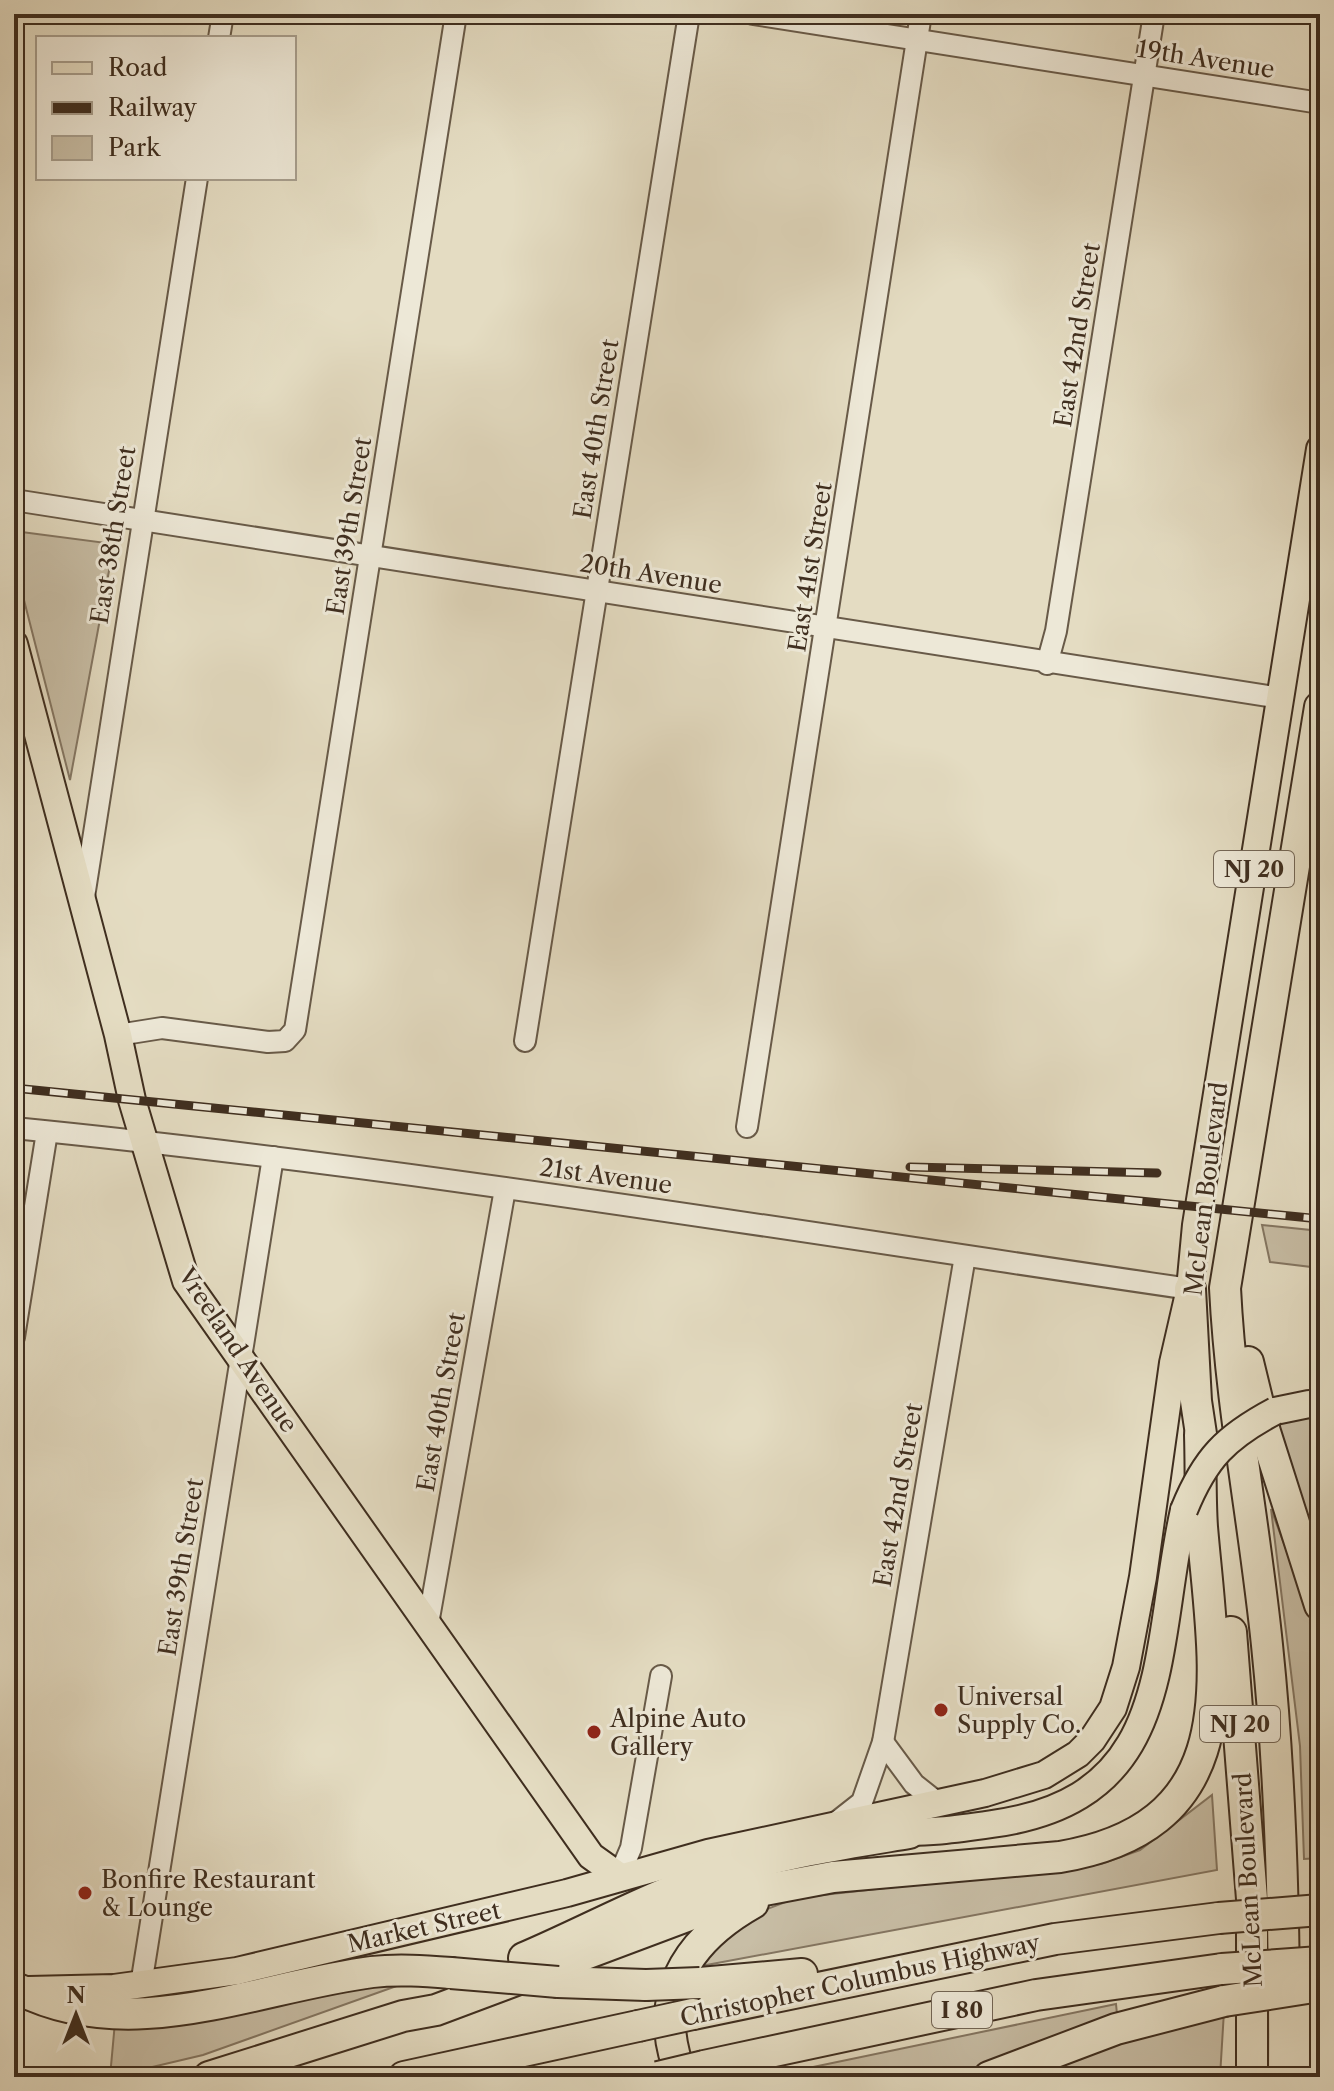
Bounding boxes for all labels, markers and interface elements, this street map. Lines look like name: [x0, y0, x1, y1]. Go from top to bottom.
street label: 19th Avenue: [1135, 34, 1277, 84]
legend: [36, 36, 296, 180]
text: Road: [108, 53, 168, 82]
text: Railway: [108, 93, 198, 122]
text: Park: [108, 133, 161, 162]
street label: East 42nd Street: [1048, 240, 1106, 429]
street label: East 40th Street: [567, 337, 625, 521]
street label: East 39th Street: [321, 435, 377, 617]
street label: East 38th Street: [85, 443, 141, 626]
street label: East 41st Street: [782, 480, 838, 654]
street label: 20th Avenue: [578, 548, 724, 600]
road number: NJ 20: [1214, 851, 1294, 887]
street label: McLean Boulevard: [1178, 1080, 1234, 1298]
street label: 21st Avenue: [538, 1152, 674, 1200]
street label: Vreeland Avenue: [172, 1261, 304, 1438]
street label: East 40th Street: [411, 1310, 471, 1494]
street label: East 42nd Street: [868, 1400, 929, 1589]
street label: East 39th Street: [153, 1476, 209, 1658]
place label: Universal Supply Co.: [957, 1682, 1081, 1739]
marker: Universal Supply Co.: [932, 1701, 950, 1719]
place label: Alpine Auto Gallery: [609, 1704, 746, 1761]
road number: NJ 20: [1200, 1706, 1280, 1742]
marker: Alpine Auto Gallery: [585, 1723, 603, 1741]
street label: McLean Boulevard: [1228, 1771, 1268, 1988]
place label: Bonfire Restaurant & Lounge: [101, 1865, 316, 1922]
marker: Bonfire Restaurant & Lounge: [76, 1884, 94, 1902]
street label: Market Street: [345, 1895, 504, 1959]
street label: Christopher Columbus Highway: [678, 1928, 1043, 2032]
north arrow: [36, 1975, 116, 2055]
text: N: [66, 1982, 86, 2009]
road number: I 80: [932, 1992, 992, 2028]

